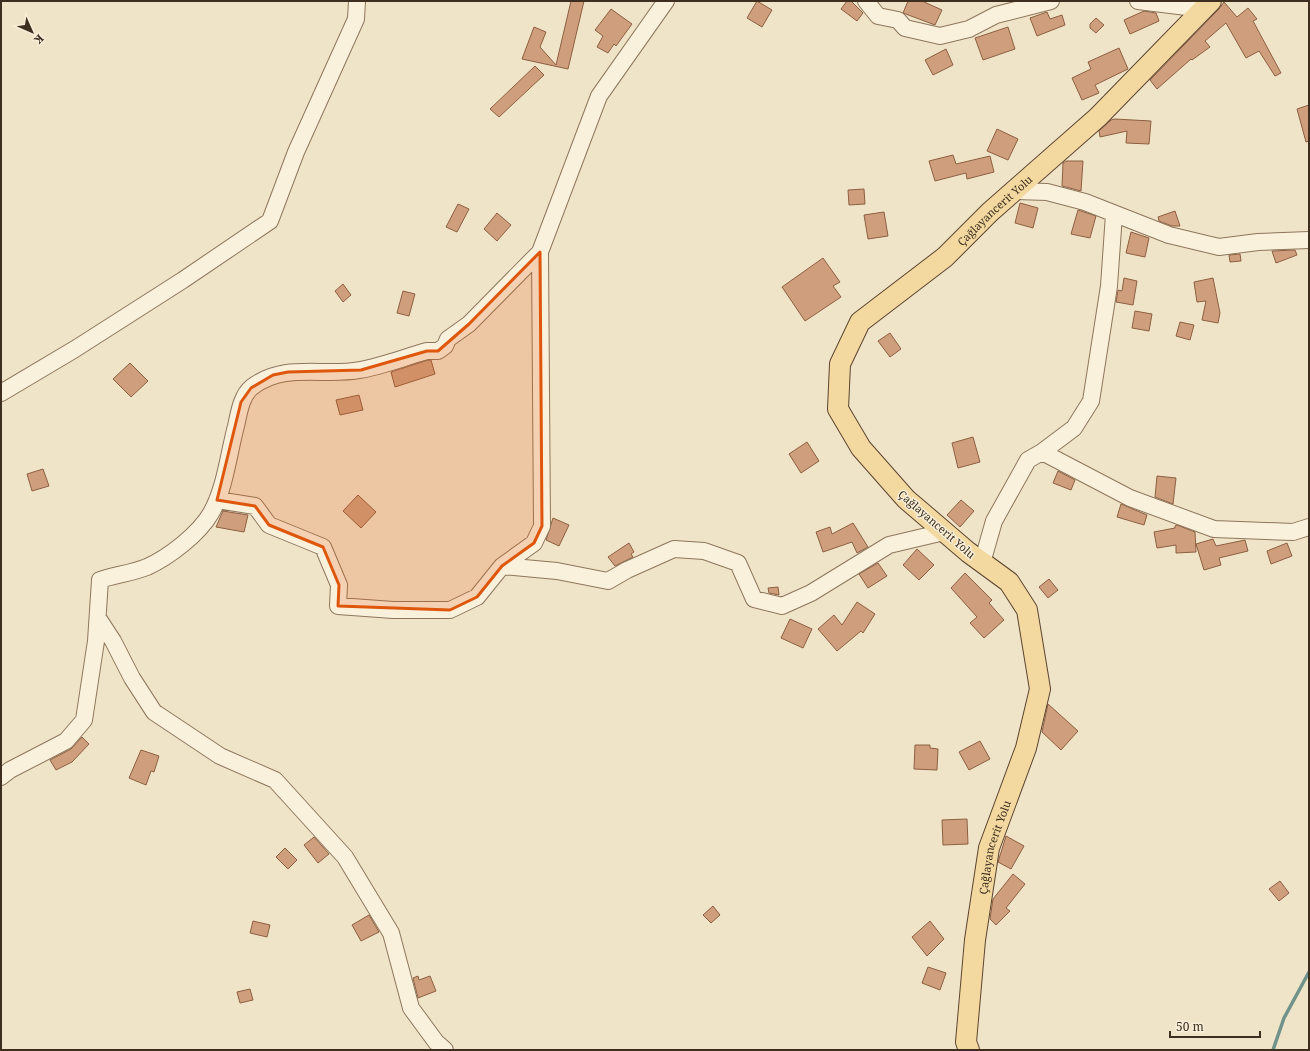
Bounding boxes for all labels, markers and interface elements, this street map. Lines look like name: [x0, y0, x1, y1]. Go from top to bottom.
north arrow: [12, 12, 52, 52]
text: K: [31, 31, 48, 48]
street label: Çağlayancerit Yolu: [953, 171, 1035, 249]
street label: Çağlayancerit Yolu: [895, 486, 979, 562]
street label: Çağlayancerit Yolu: [975, 798, 1014, 895]
scale bar: [1170, 1013, 1260, 1039]
text: 50 m: [1176, 1018, 1204, 1035]

